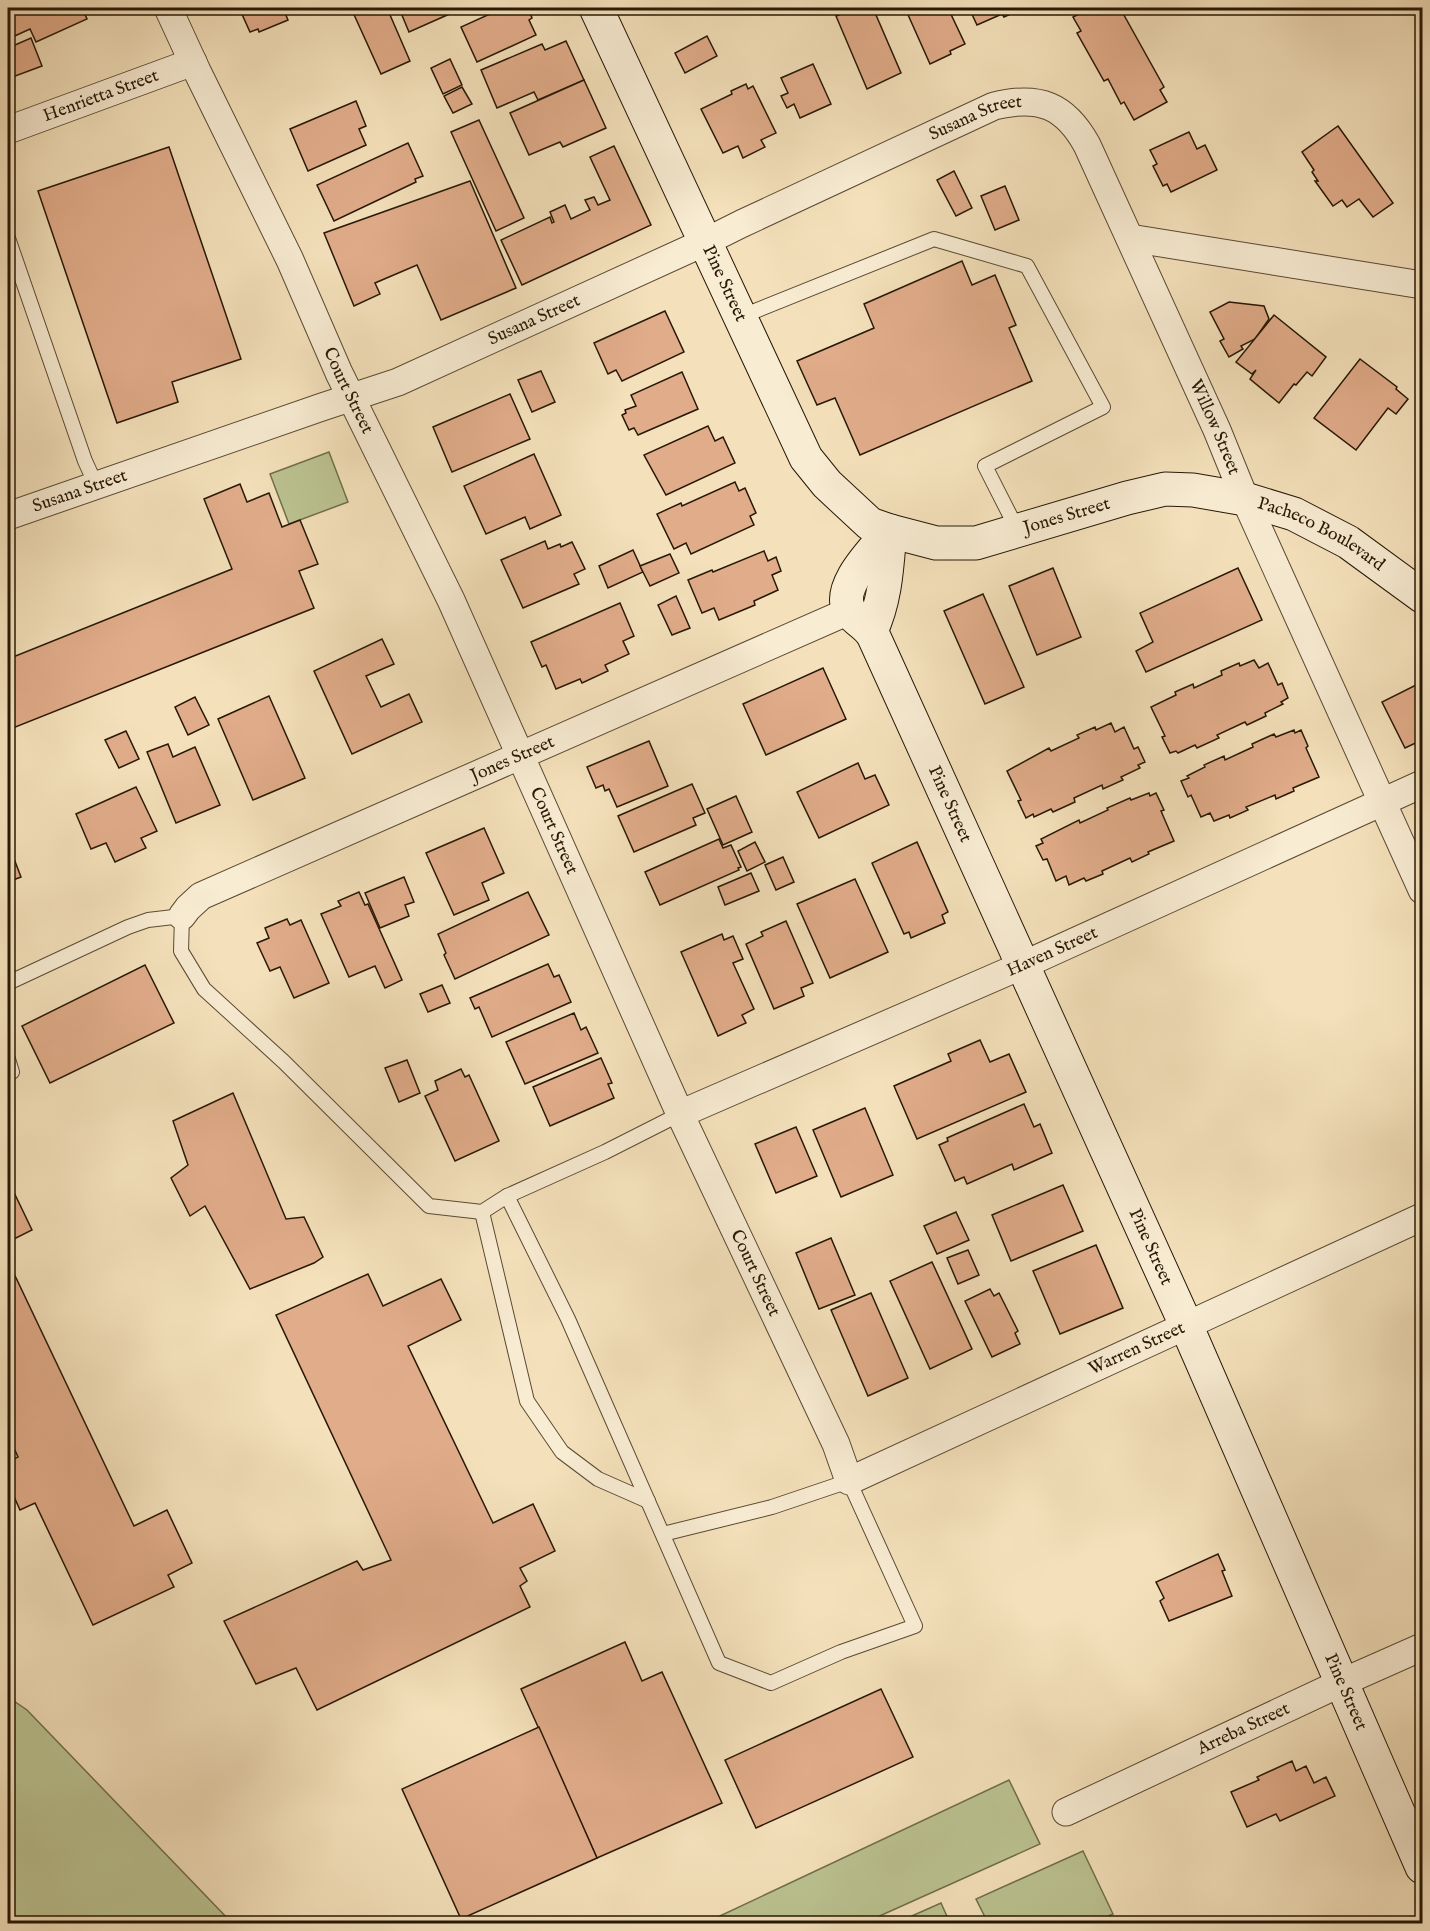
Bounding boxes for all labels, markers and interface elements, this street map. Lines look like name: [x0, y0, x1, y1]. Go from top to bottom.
street label: Henrietta Street: [40, 64, 162, 128]
street label: Susana Street: [925, 90, 1023, 146]
street label: Pine Street: [697, 242, 752, 325]
street label: Susana Street: [484, 289, 584, 351]
street label: Court Street: [318, 344, 379, 438]
street label: Willow Street: [1184, 376, 1245, 478]
street label: Susana Street: [29, 464, 130, 518]
street label: Jones Street: [1019, 492, 1113, 540]
street label: Pacheco Boulevard: [1255, 492, 1389, 577]
street label: Jones Street: [465, 730, 558, 788]
street label: Pine Street: [922, 762, 977, 846]
street label: Court Street: [524, 784, 583, 878]
street label: Haven Street: [1003, 921, 1101, 982]
street label: Pine Street: [1123, 1205, 1178, 1289]
street label: Court Street: [725, 1226, 786, 1320]
street label: Warren Street: [1085, 1316, 1189, 1381]
street label: Pine Street: [1319, 1650, 1373, 1734]
street label: Arreba Street: [1192, 1697, 1293, 1761]

